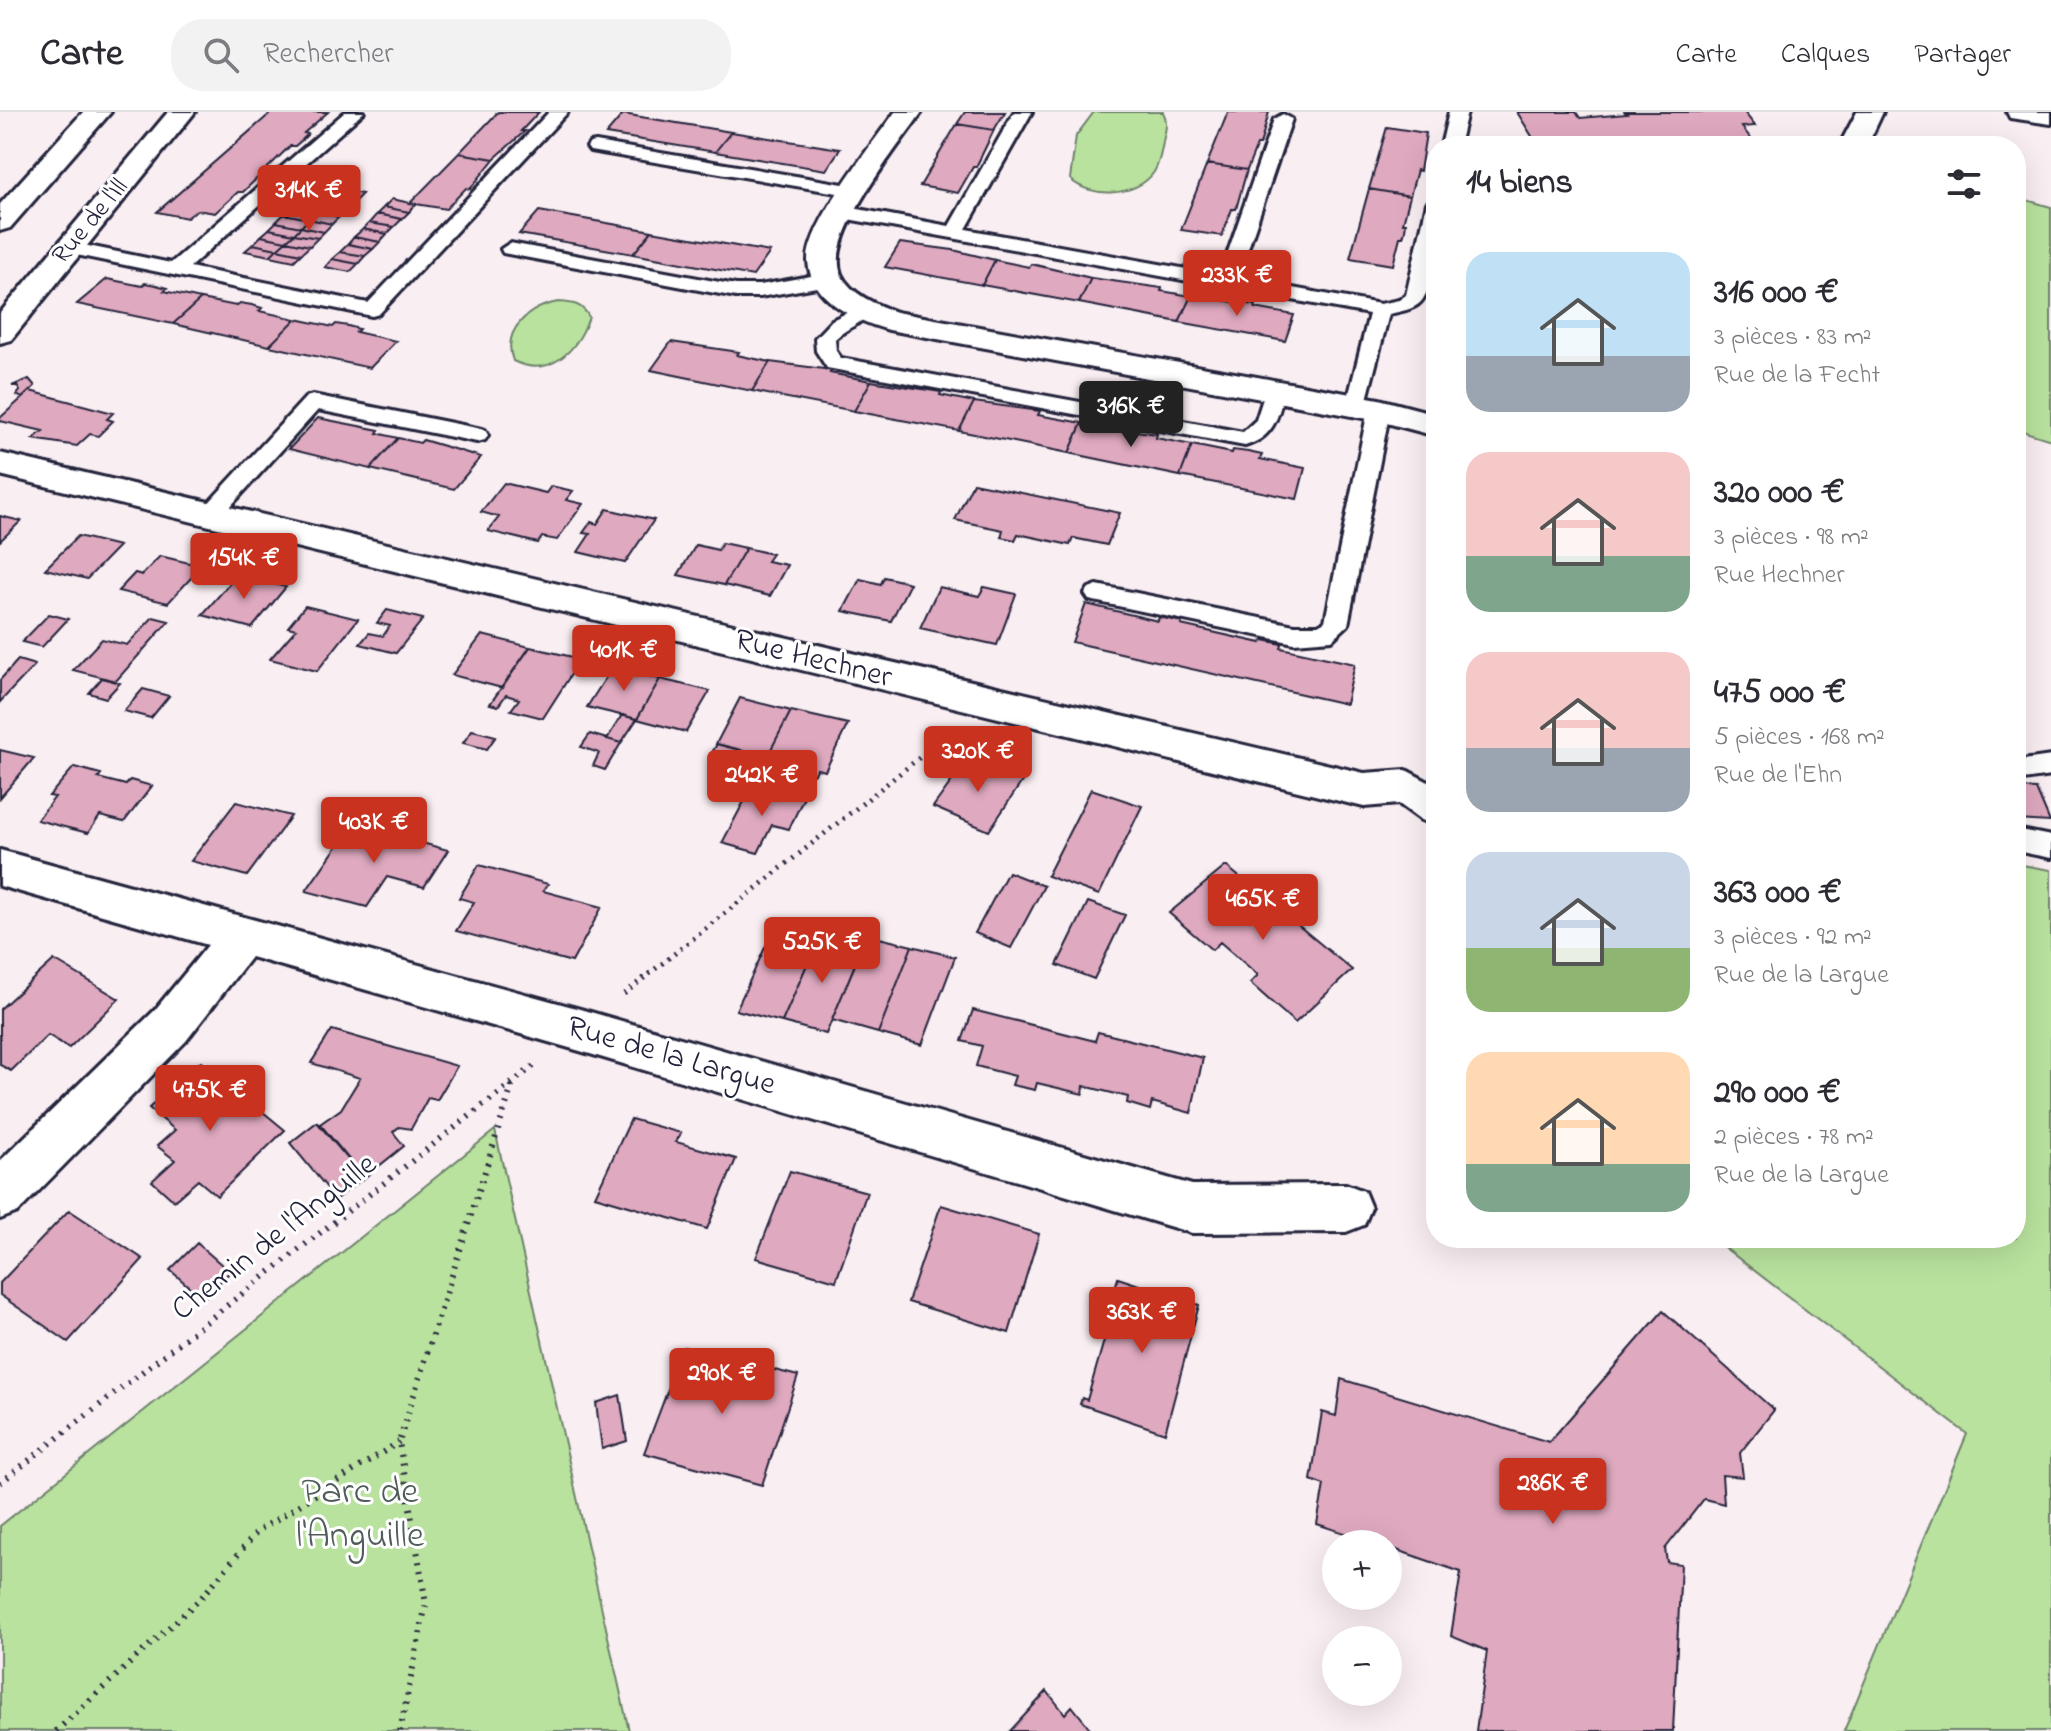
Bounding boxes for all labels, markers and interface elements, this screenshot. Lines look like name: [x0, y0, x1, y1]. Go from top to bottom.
search box: [171, 19, 731, 91]
text: Carte: [40, 27, 123, 83]
icon: search: [199, 33, 243, 77]
text: Rechercher: [263, 33, 394, 77]
text: Carte: [1676, 35, 1737, 76]
text: Calques: [1781, 35, 1870, 76]
text: Partager: [1914, 35, 2011, 76]
text: 14 biens: [1466, 159, 1573, 209]
icon: filters: [1942, 162, 1986, 206]
pin: 314K €: [244, 165, 374, 233]
street label: Rue de l'Ill: [44, 171, 138, 273]
text: 314K €: [276, 172, 342, 210]
pin: 233K €: [1172, 250, 1302, 318]
text: 233K €: [1201, 257, 1273, 295]
text: 316 000 €: [1714, 269, 1839, 319]
icon: home: [1530, 284, 1626, 380]
text: 3 pièces · 83 m²: [1714, 319, 1872, 357]
text: Rue de la Fecht: [1714, 357, 1880, 395]
pin: 316K €: [1066, 381, 1196, 449]
text: 316K €: [1097, 388, 1165, 426]
text: 320 000 €: [1714, 469, 1844, 519]
icon: home: [1530, 484, 1626, 580]
text: 3 pièces · 98 m²: [1714, 519, 1869, 557]
pin: 154K €: [179, 533, 309, 601]
text: 154K €: [208, 540, 280, 578]
text: Rue Hechner: [1714, 557, 1845, 595]
street label: Rue Hechner: [729, 618, 897, 702]
pin: 401K €: [559, 625, 689, 693]
text: 401K €: [590, 632, 658, 670]
text: 475 000 €: [1714, 669, 1846, 719]
icon: home: [1530, 684, 1626, 780]
text: 5 pièces · 168 m²: [1714, 719, 1885, 757]
pin: 320K €: [913, 726, 1043, 794]
text: 320K €: [942, 733, 1014, 771]
pin: 242K €: [697, 750, 827, 818]
text: 242K €: [725, 757, 799, 795]
text: Rue de l'Ehn: [1714, 757, 1842, 795]
pin: 403K €: [309, 797, 439, 865]
text: 403K €: [339, 804, 409, 842]
text: 363 000 €: [1714, 869, 1842, 919]
pin: 465K €: [1198, 874, 1328, 942]
text: 465K €: [1226, 881, 1300, 919]
icon: home: [1530, 884, 1626, 980]
pin: 525K €: [757, 917, 887, 985]
text: 3 pièces · 92 m²: [1714, 919, 1872, 957]
text: 525K €: [782, 924, 862, 962]
text: Rue de la Largue: [1714, 957, 1889, 995]
street label: Rue de la Largue: [561, 1005, 782, 1109]
pin: 475K €: [145, 1065, 275, 1133]
text: 290 000 €: [1714, 1069, 1841, 1119]
text: 475K €: [173, 1072, 247, 1110]
icon: home: [1530, 1084, 1626, 1180]
text: 2 pièces · 78 m²: [1714, 1119, 1874, 1157]
street label: Chemin de l'Anguille: [162, 1142, 388, 1333]
text: Rue de la Largue: [1714, 1157, 1889, 1195]
pin: 363K €: [1077, 1287, 1207, 1355]
text: 363K €: [1107, 1294, 1177, 1332]
pin: 290K €: [657, 1348, 787, 1416]
text: 290K €: [687, 1355, 757, 1393]
pin: 286K €: [1488, 1458, 1618, 1526]
park label: Parc de l'Anguille: [296, 1465, 425, 1565]
text: 286K €: [1517, 1465, 1589, 1503]
map controls: [1322, 1530, 1402, 1706]
button: +: [1322, 1530, 1402, 1610]
button: −: [1322, 1626, 1402, 1706]

